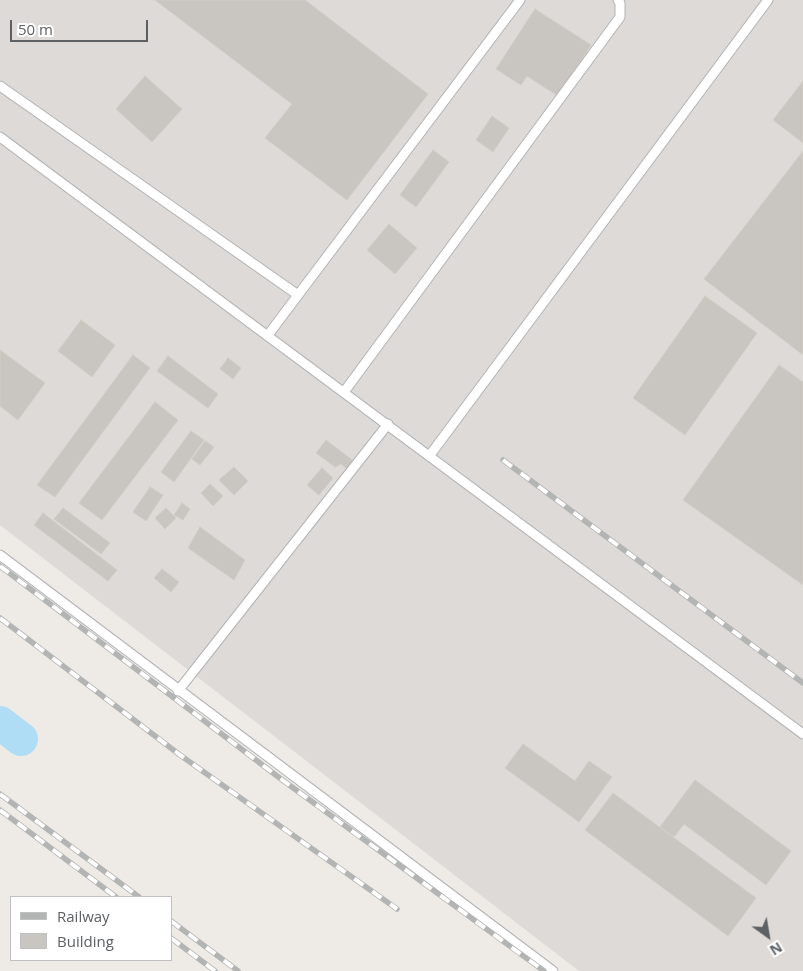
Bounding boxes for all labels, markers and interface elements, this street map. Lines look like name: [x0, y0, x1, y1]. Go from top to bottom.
scale bar: [12, 10, 150, 42]
text: 50 m: [18, 19, 53, 39]
legend: [10, 896, 172, 961]
text: Railway: [57, 906, 110, 926]
north arrow: [743, 911, 793, 961]
text: Building: [57, 931, 114, 951]
text: N: [766, 938, 786, 960]

